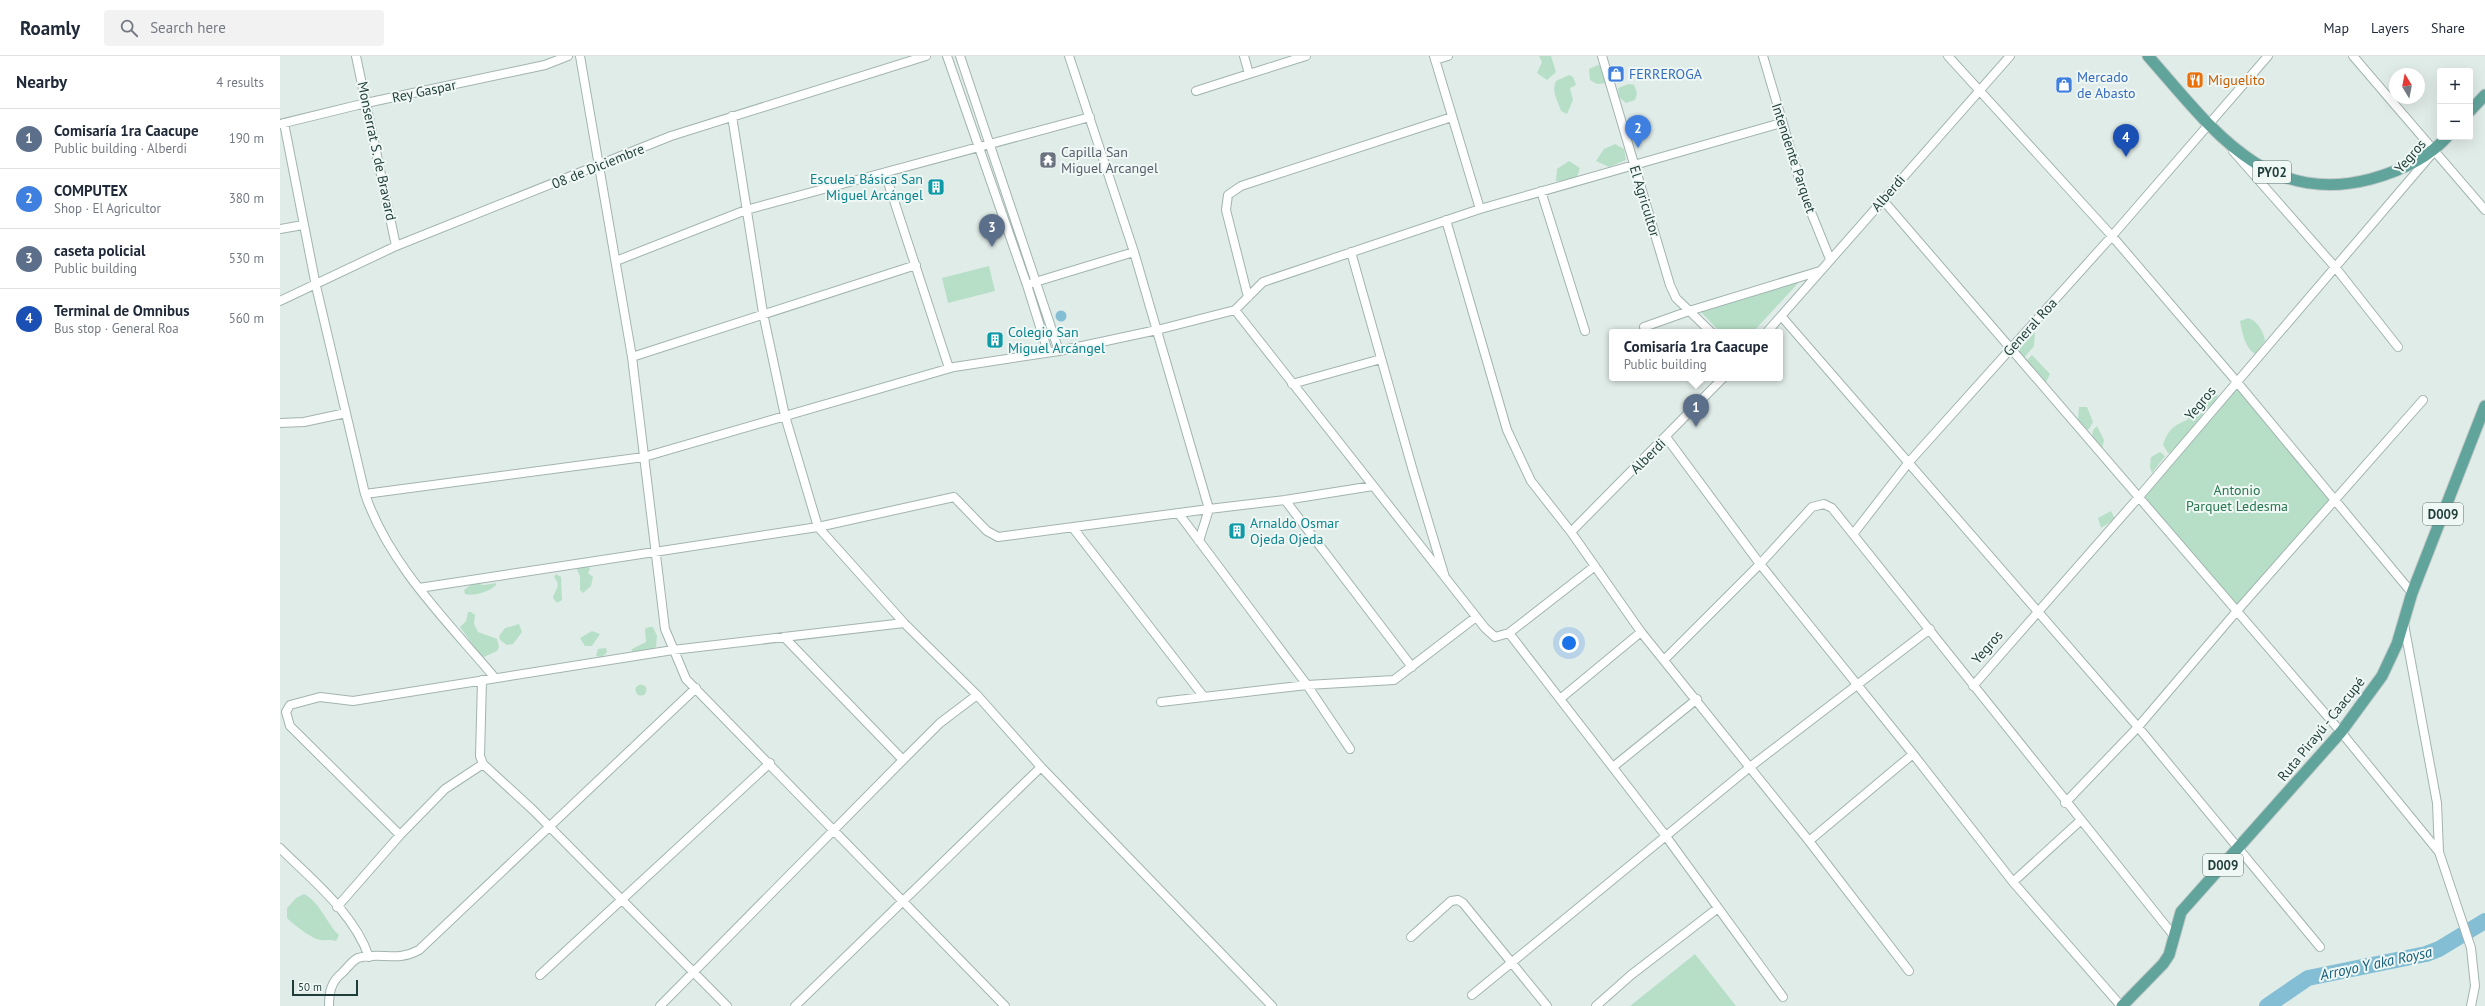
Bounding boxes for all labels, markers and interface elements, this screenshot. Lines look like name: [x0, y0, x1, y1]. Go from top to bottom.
search box: [104, 10, 384, 46]
text: Roamly: [20, 16, 80, 40]
icon: search: [118, 17, 140, 39]
text: Search here: [150, 18, 226, 37]
text: Map: [2323, 19, 2349, 37]
text: Layers: [2371, 19, 2409, 37]
text: Share: [2431, 19, 2465, 37]
shop icon: FERREROGA: [1606, 64, 1626, 84]
place label: FERREROGA: [1629, 65, 1703, 83]
place label: Mercado de Abasto: [2077, 68, 2136, 102]
north arrow: [2389, 68, 2425, 104]
map controls: [2437, 68, 2473, 140]
button: +: [2437, 68, 2473, 104]
restaurant icon: Miguelito: [2185, 70, 2205, 90]
text: Nearby: [16, 71, 67, 93]
place label: Miguelito: [2208, 71, 2265, 89]
text: 4 results: [216, 74, 264, 91]
street label: Rey Gaspar: [390, 75, 458, 107]
shop icon: Mercado de Abasto: [2054, 75, 2074, 95]
street label: Monserrat S. de Bravard: [353, 80, 401, 222]
street label: Intendente Parquet: [1768, 101, 1820, 216]
button: −: [2437, 104, 2473, 140]
pin: 2: [1625, 115, 1651, 148]
text: Comisaría 1ra Caacupe: [54, 121, 199, 140]
pin: 4: [2113, 124, 2139, 157]
text: 1: [25, 130, 33, 147]
text: 190 m: [229, 130, 264, 147]
street label: Yegros: [2390, 135, 2430, 177]
street label: 08 de Diciembre: [549, 139, 647, 193]
text: Public building · Alberdi: [54, 140, 187, 157]
place label: Capilla San Miguel Arcangel: [1061, 143, 1158, 177]
temple icon: Capilla San Miguel Arcangel: [1038, 150, 1058, 170]
road number: PY02: [2253, 161, 2291, 183]
street label: El Agricultor: [1626, 163, 1664, 239]
place label: Escuela Básica San Miguel Arcángel: [810, 170, 923, 204]
street label: Alberdi: [1867, 171, 1909, 215]
building icon: Escuela Básica San Miguel Arcángel: [926, 177, 946, 197]
text: COMPUTEX: [54, 181, 128, 200]
text: 2: [25, 190, 33, 207]
text: 380 m: [229, 190, 264, 207]
text: Shop · El Agricultor: [54, 200, 161, 217]
pin: 3: [979, 214, 1005, 247]
text: caseta policial: [54, 241, 145, 260]
text: 3: [25, 250, 33, 267]
text: 530 m: [229, 250, 264, 267]
text: Public building: [54, 260, 137, 277]
street label: General Roa: [1999, 294, 2061, 360]
text: Terminal de Omnibus: [54, 301, 190, 320]
text: 4: [25, 310, 33, 327]
text: 560 m: [229, 310, 264, 327]
text: Bus stop · General Roa: [54, 320, 179, 337]
place label: Colegio San Miguel Arcángel: [1008, 323, 1105, 357]
popup: [1609, 329, 1783, 381]
building icon: Colegio San Miguel Arcángel: [985, 330, 1005, 350]
text: Comisaría 1ra Caacupe: [1624, 337, 1768, 356]
text: Public building: [1624, 356, 1707, 373]
street label: Yegros: [2180, 382, 2220, 424]
pin: 1: [1683, 394, 1709, 427]
street label: Alberdi: [1626, 434, 1670, 478]
park label: Antonio Parquet Ledesma: [2186, 481, 2288, 515]
road number: D009: [2423, 503, 2463, 525]
place label: Arnaldo Osmar Ojeda Ojeda: [1250, 514, 1339, 548]
building icon: Arnaldo Osmar Ojeda Ojeda: [1227, 521, 1247, 541]
street label: Yegros: [1967, 626, 2007, 668]
your location: [1559, 633, 1579, 653]
street label: Ruta Pirayú - Caacupé: [2273, 673, 2369, 785]
road number: D009: [2203, 854, 2243, 876]
water label: Arroyo Y aka Roysa: [2317, 942, 2435, 984]
scale bar: [292, 978, 358, 997]
text: 50 m: [298, 980, 322, 994]

